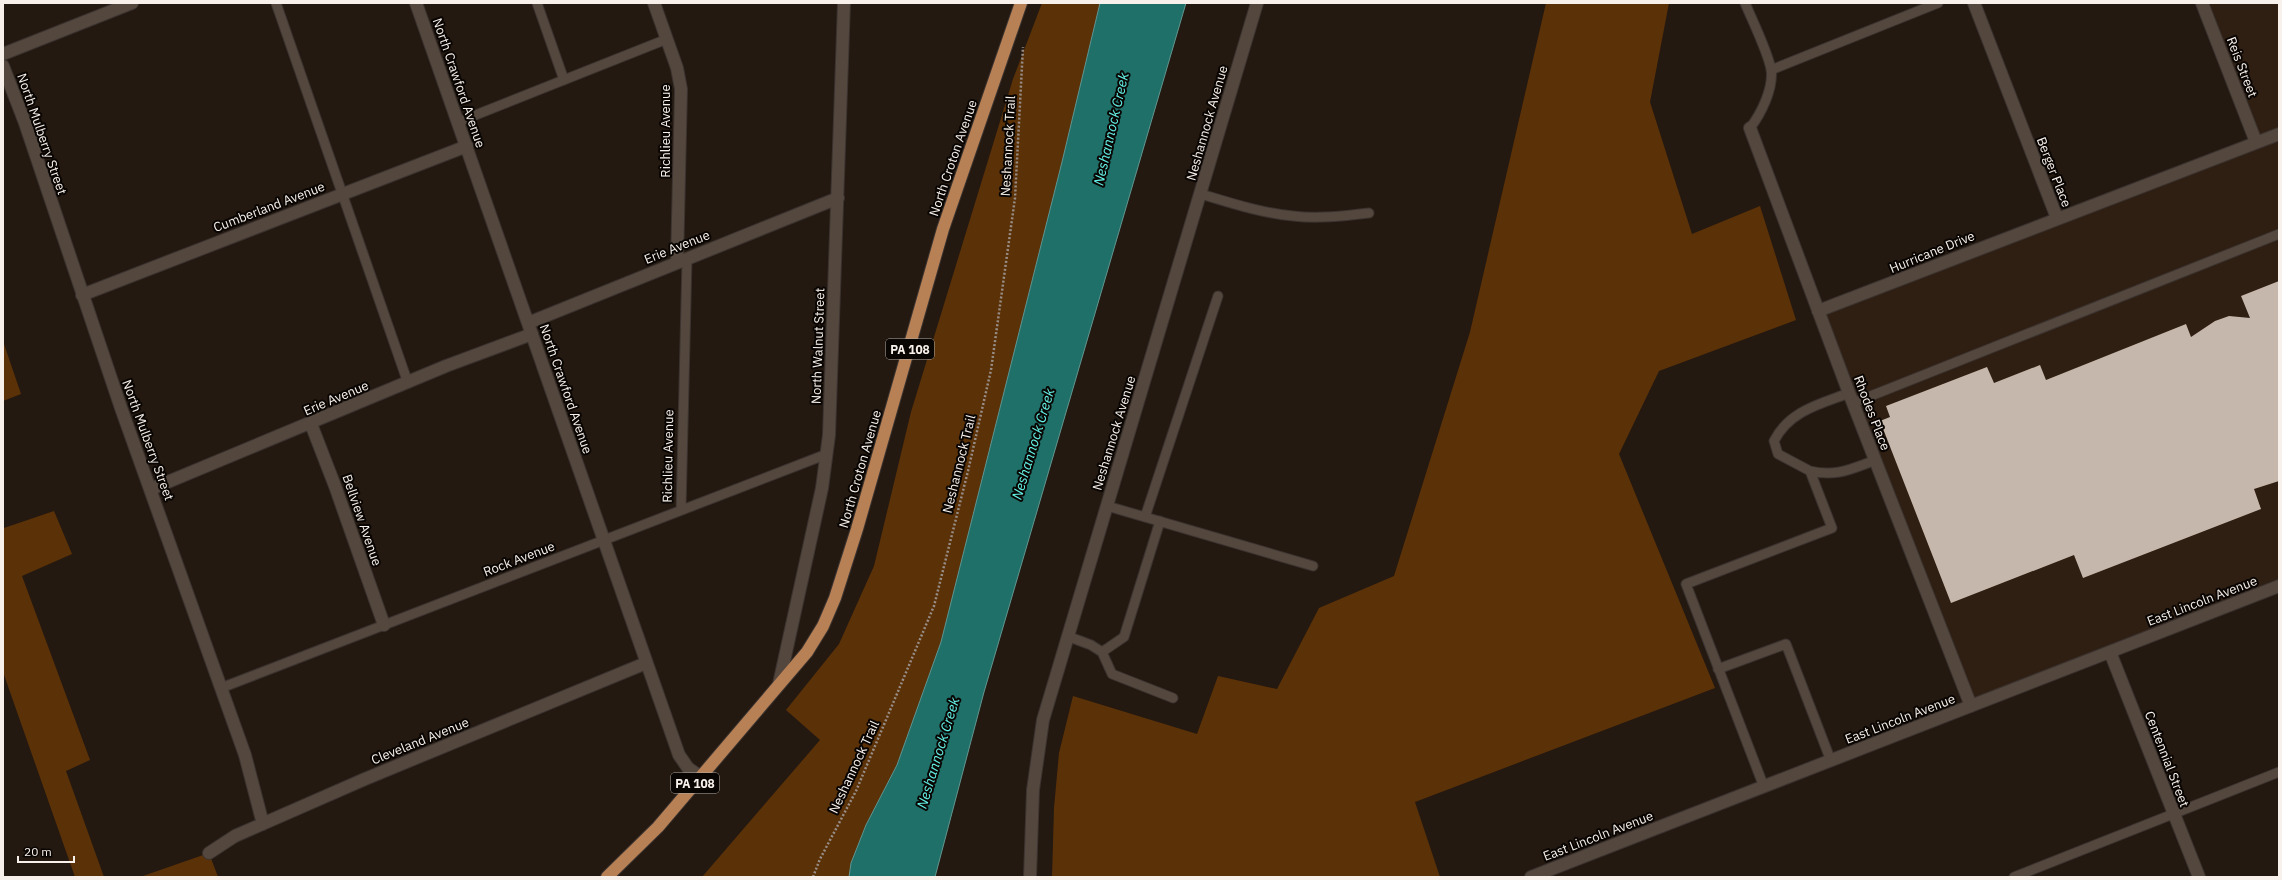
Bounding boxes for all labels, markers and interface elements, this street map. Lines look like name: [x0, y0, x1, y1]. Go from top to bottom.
street label: North Crawford Avenue: [429, 16, 489, 150]
street label: Reis Street: [2223, 34, 2261, 100]
street label: Neshannock Avenue: [1182, 64, 1232, 182]
water label: Neshannock Creek: [1089, 70, 1133, 187]
street label: North Mulberry Street: [13, 71, 71, 197]
street label: Richlieu Avenue: [657, 84, 674, 178]
street label: Neshannock Trail: [997, 95, 1019, 197]
street label: North Croton Avenue: [925, 98, 981, 218]
street label: Berger Place: [2033, 134, 2075, 210]
street label: Cumberland Avenue: [211, 178, 327, 236]
street label: Erie Avenue: [642, 226, 712, 268]
street label: Hurricane Drive: [1887, 227, 1977, 277]
street label: North Walnut Street: [807, 288, 829, 404]
street label: North Crawford Avenue: [536, 322, 596, 456]
road number: PA 108: [886, 339, 934, 359]
street label: Rhodes Place: [1850, 373, 1894, 453]
street label: Neshannock Avenue: [1088, 374, 1140, 492]
street label: North Mulberry Street: [118, 377, 178, 503]
street label: Erie Avenue: [301, 377, 371, 419]
water label: Neshannock Creek: [1008, 386, 1059, 502]
street label: North Croton Avenue: [835, 408, 885, 530]
street label: Richlieu Avenue: [659, 409, 677, 503]
street label: Neshannock Trail: [939, 413, 980, 515]
street label: Bellview Avenue: [338, 472, 386, 568]
street label: Rock Avenue: [481, 538, 557, 580]
street label: East Lincoln Avenue: [2144, 572, 2260, 630]
street label: East Lincoln Avenue: [1842, 690, 1958, 748]
water label: Neshannock Creek: [913, 695, 964, 811]
street label: Centennial Street: [2141, 709, 2193, 809]
street label: Cleveland Avenue: [369, 714, 471, 768]
street label: Neshannock Trail: [825, 717, 883, 816]
road number: PA 108: [671, 773, 719, 793]
street label: East Lincoln Avenue: [1540, 807, 1656, 865]
scale bar: [18, 838, 74, 864]
text: 20 m: [24, 844, 52, 859]

